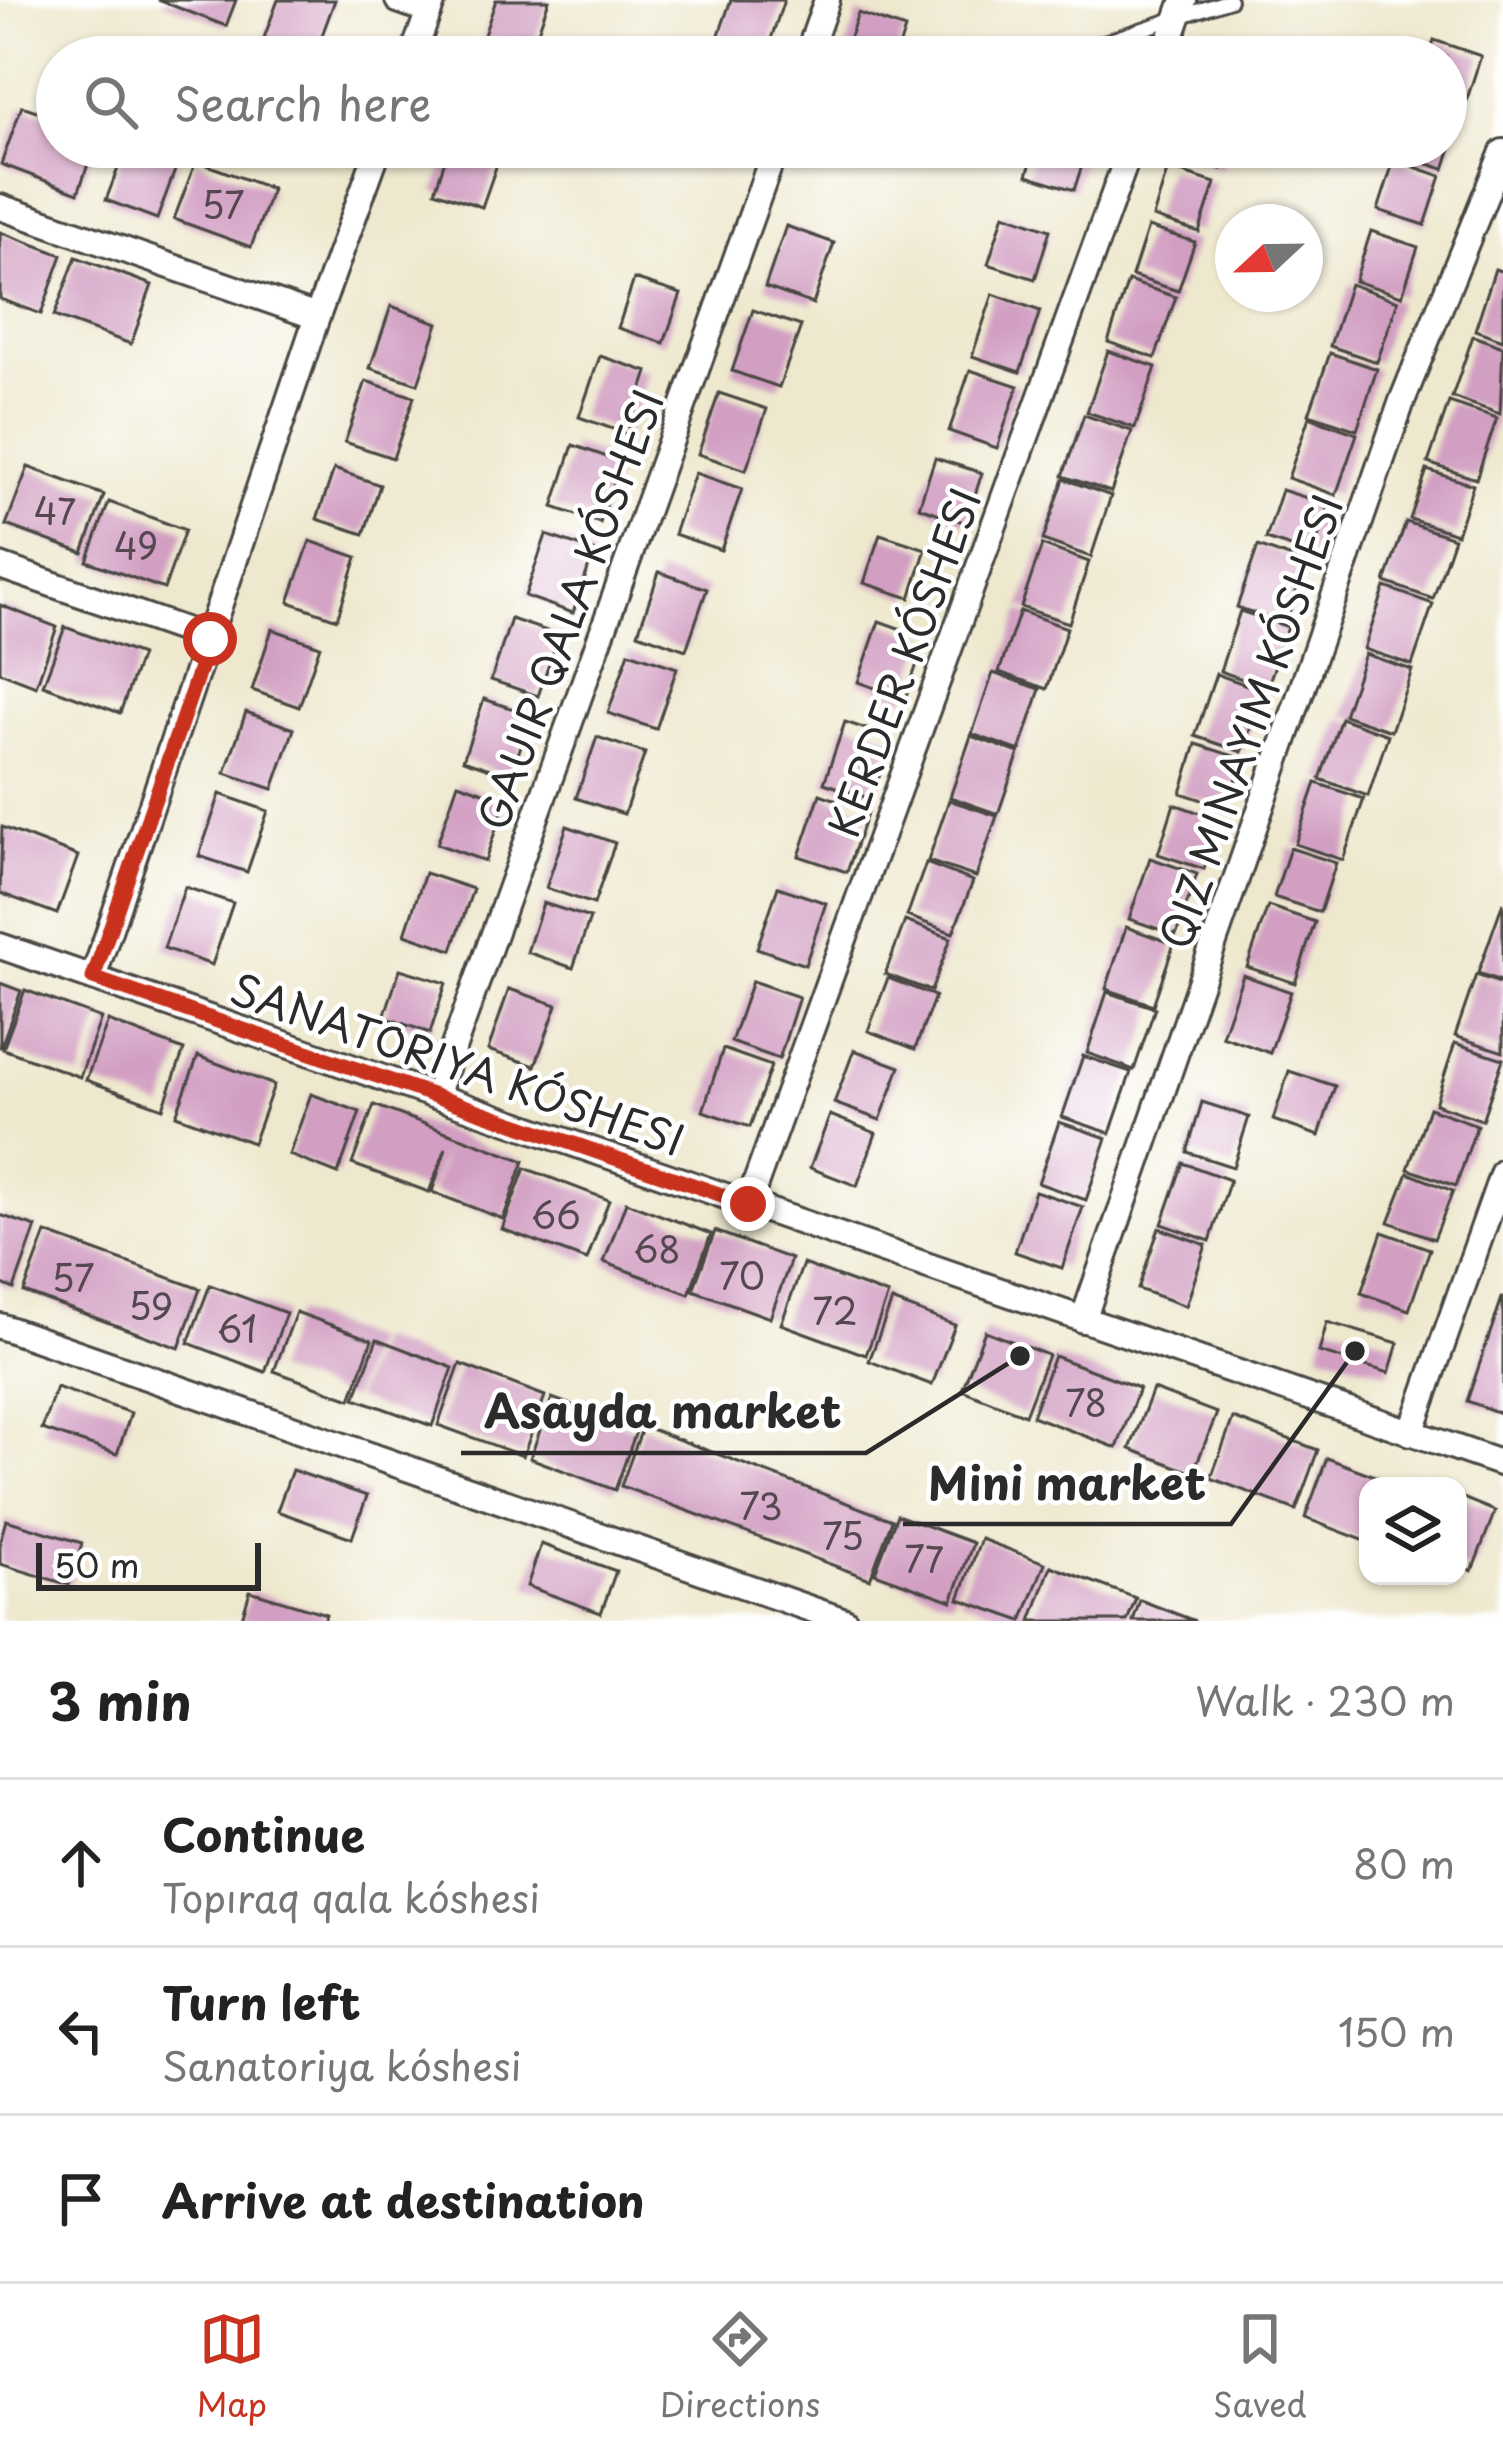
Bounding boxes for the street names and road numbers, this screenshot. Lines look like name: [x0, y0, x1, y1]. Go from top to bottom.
street label: GAUIR QALA KÓSHESI: [460, 380, 678, 838]
street label: KERDER KÓSHESI: [811, 479, 995, 845]
street label: QIZ MINAYIM KÓSHESI: [1143, 485, 1357, 957]
street label: SANATORIYA KÓSHESI: [223, 956, 693, 1170]

